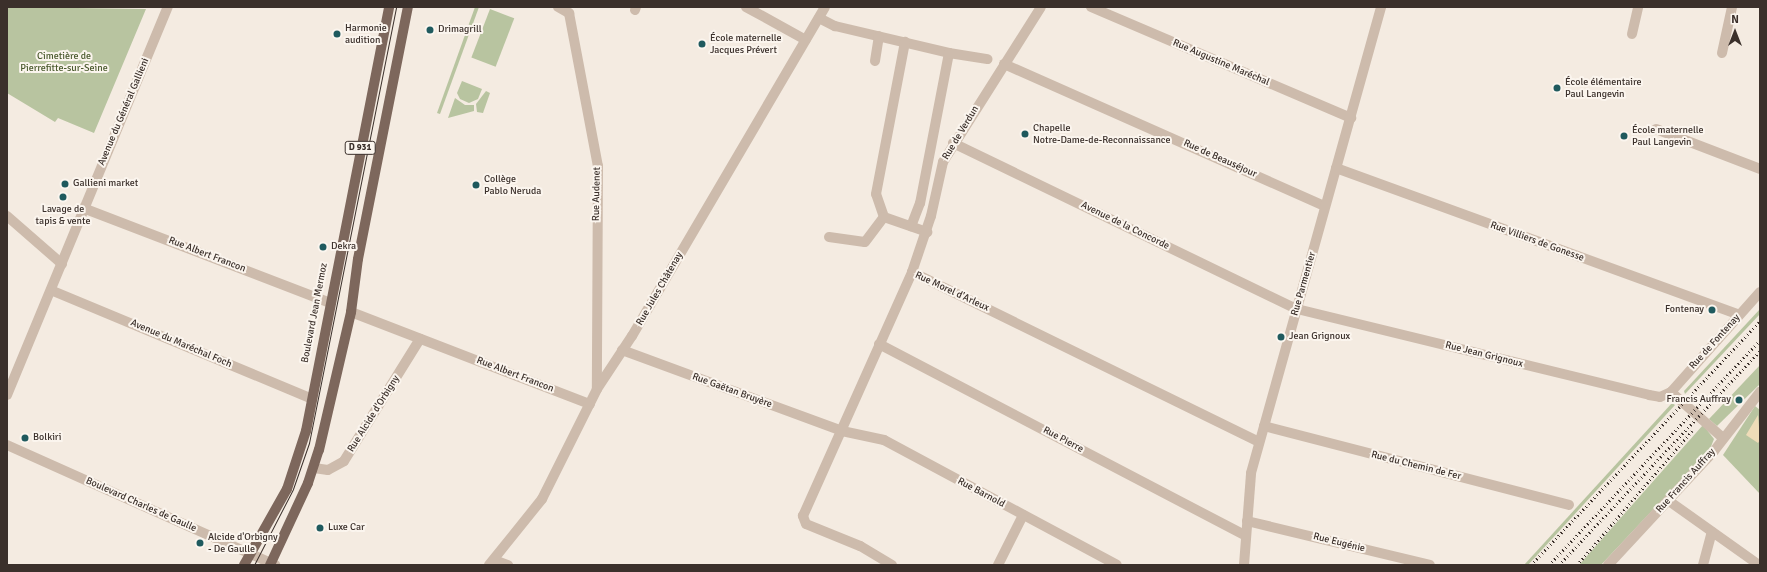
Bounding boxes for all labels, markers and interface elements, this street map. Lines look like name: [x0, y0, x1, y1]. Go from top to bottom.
north arrow: [1715, 12, 1755, 52]
text: N: [1731, 13, 1739, 26]
place label: Harmonie audition: [345, 22, 387, 46]
place label: Drimagrill: [438, 24, 482, 36]
marker: Drimagrill: [425, 25, 435, 35]
marker: Harmonie audition: [332, 29, 342, 39]
place label: École maternelle Jacques Prévert: [710, 32, 782, 56]
street label: Rue Augustine Maréchal: [1171, 37, 1271, 89]
marker: École maternelle Jacques Prévert: [697, 39, 707, 49]
park label: Cimetière de Pierrefitte-sur-Seine: [20, 50, 108, 74]
street label: Avenue du Général Gallieni: [96, 57, 152, 167]
place label: École élémentaire Paul Langevin: [1565, 76, 1642, 100]
marker: École élémentaire Paul Langevin: [1552, 83, 1562, 93]
street label: Rue de Verdun: [940, 104, 982, 162]
place label: Chapelle Notre-Dame-de-Reconnaissance: [1033, 122, 1171, 146]
place label: École maternelle Paul Langevin: [1632, 124, 1704, 148]
marker: Chapelle Notre-Dame-de-Reconnaissance: [1020, 129, 1030, 139]
marker: École maternelle Paul Langevin: [1619, 131, 1629, 141]
street label: Rue de Beauséjour: [1181, 137, 1259, 181]
road number: D 931: [344, 141, 376, 155]
street label: Rue Audenet: [591, 167, 603, 221]
place label: Collège Pablo Neruda: [484, 173, 541, 196]
place label: Gallieni market: [73, 178, 138, 190]
marker: Gallieni market: [60, 179, 70, 189]
marker: Collège Pablo Neruda: [471, 180, 481, 190]
marker: Lavage de tapis & vente: [58, 192, 68, 202]
street label: Avenue de la Concorde: [1079, 199, 1171, 253]
place label: Lavage de tapis & vente: [36, 203, 90, 226]
street label: Rue Villiers de Gonesse: [1488, 219, 1586, 265]
street label: Rue Albert Francon: [167, 235, 247, 275]
place label: Dekra: [331, 241, 356, 253]
marker: Dekra: [318, 242, 328, 252]
street label: Rue Jules Châtenay: [634, 250, 686, 328]
street label: Rue Parmentier: [1289, 251, 1319, 317]
street label: Boulevard Jean Mermoz: [299, 262, 331, 364]
street label: Rue Morel d'Arleux: [913, 270, 991, 314]
place label: Fontenay: [1665, 304, 1704, 316]
marker: Fontenay: [1707, 305, 1717, 315]
street label: Rue de Fontenay: [1687, 312, 1743, 372]
street label: Avenue du Maréchal Foch: [129, 317, 233, 371]
place label: Jean Grignoux: [1289, 331, 1350, 343]
marker: Jean Grignoux: [1276, 332, 1286, 342]
street label: Rue Jean Grignoux: [1444, 340, 1524, 370]
street label: Rue Albert Francon: [475, 355, 555, 395]
street label: Rue Gaëtan Bruyère: [690, 371, 774, 411]
street label: Rue Alcide d'Orbigny: [346, 373, 402, 455]
place label: Francis Auffray: [1666, 394, 1731, 406]
marker: Francis Auffray: [1734, 395, 1744, 405]
street label: Rue Pierre: [1041, 424, 1085, 456]
place label: Bolkiri: [33, 432, 61, 444]
marker: Bolkiri: [20, 433, 30, 443]
street label: Rue Francis Auffray: [1654, 446, 1718, 516]
street label: Rue du Chemin de Fer: [1370, 449, 1462, 483]
street label: Boulevard Charles de Gaulle: [84, 475, 198, 535]
street label: Rue Barnold: [955, 475, 1007, 511]
place label: Luxe Car: [328, 522, 365, 534]
marker: Luxe Car: [315, 523, 325, 533]
place label: Alcide d'Orbigny - De Gaulle: [208, 531, 278, 554]
street label: Rue Eugénie: [1312, 531, 1366, 555]
marker: Alcide d'Orbigny - De Gaulle: [195, 538, 205, 548]

